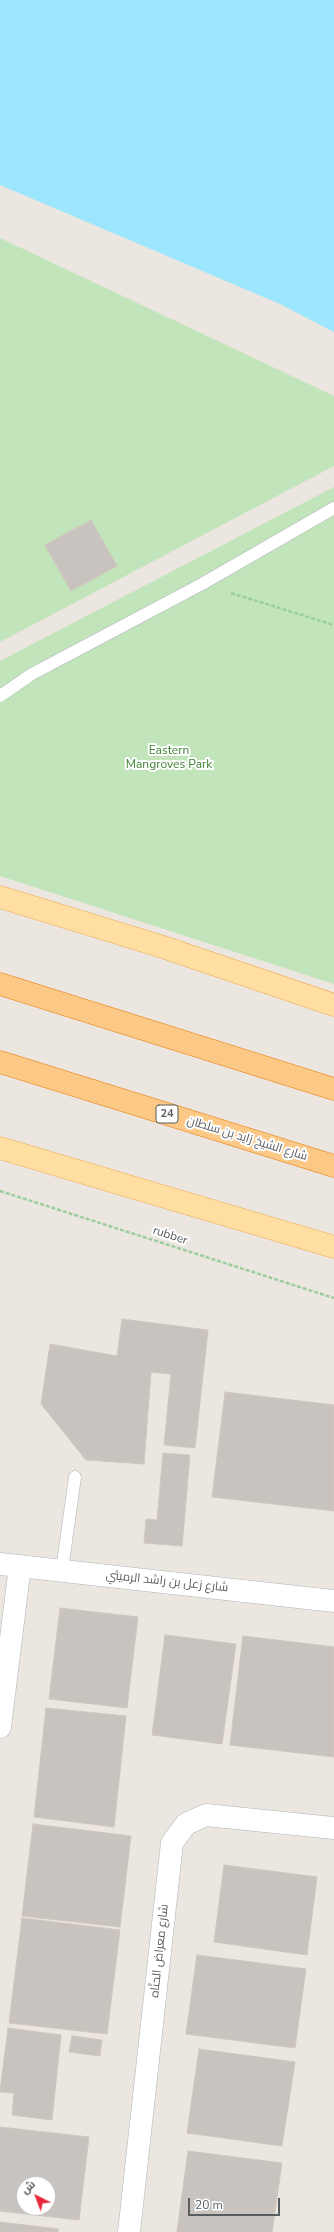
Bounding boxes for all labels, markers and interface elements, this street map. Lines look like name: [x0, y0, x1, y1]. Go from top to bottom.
park label: Eastern Mangroves Park: [126, 744, 212, 772]
road number: 24: [156, 1105, 178, 1123]
street label: شارع الشيخ زايد بن سلطان: [185, 1114, 309, 1164]
street label: rubber: [151, 1224, 189, 1248]
street label: شارع زعل بن راشد الرميثي: [105, 1568, 229, 1596]
street label: شارع معراض الحنَّاه: [148, 1904, 172, 1998]
north arrow: [16, 2176, 56, 2216]
text: ش: [18, 2177, 39, 2198]
scale bar: [190, 2190, 282, 2216]
text: 20 m: [195, 2197, 223, 2213]

